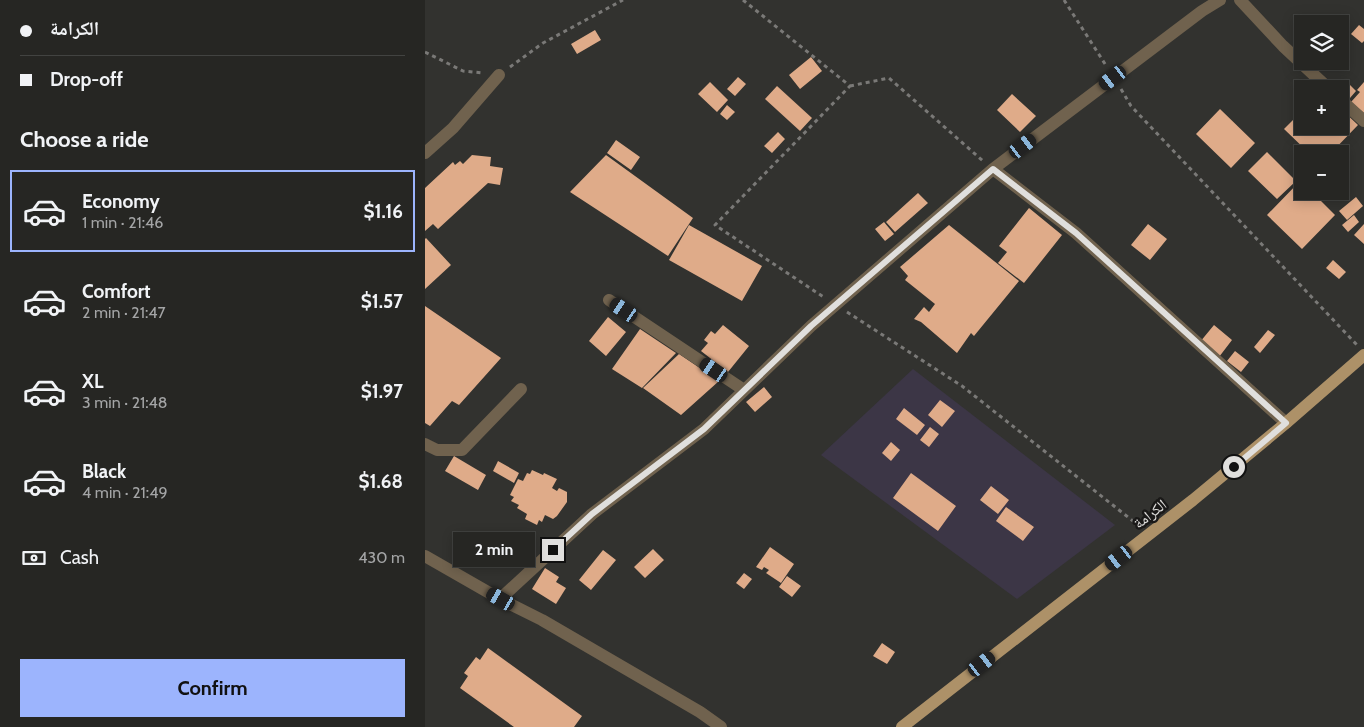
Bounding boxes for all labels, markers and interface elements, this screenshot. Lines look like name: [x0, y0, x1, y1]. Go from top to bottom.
map controls: [1294, 15, 1349, 200]
button: layers: [1294, 15, 1349, 70]
text: الكرامة: [50, 17, 99, 40]
car: [1096, 63, 1129, 93]
text: Drop-off: [50, 68, 123, 91]
button: +: [1294, 80, 1349, 135]
text: Choose a ride: [20, 126, 149, 153]
car: [1006, 131, 1039, 161]
button: −: [1294, 145, 1349, 200]
icon: car: [22, 189, 67, 234]
text: Economy: [82, 190, 160, 213]
text: $1.16: [363, 200, 403, 223]
text: 1 min · 21:46: [82, 213, 163, 232]
icon: car: [22, 279, 67, 324]
text: Comfort: [82, 280, 151, 303]
text: $1.57: [361, 290, 403, 313]
car: [607, 295, 640, 325]
text: 2 min · 21:47: [82, 303, 166, 322]
car: [697, 355, 730, 385]
icon: car: [22, 369, 67, 414]
text: XL: [82, 370, 103, 393]
text: $1.97: [361, 380, 403, 403]
text: 3 min · 21:48: [82, 393, 168, 412]
route start: [1223, 456, 1245, 478]
icon: car: [22, 459, 67, 504]
text: Black: [82, 460, 126, 483]
text: $1.68: [359, 470, 403, 493]
text: 4 min · 21:49: [82, 483, 168, 502]
street label: الكرامة: [1130, 496, 1170, 532]
callout: 2 min: [453, 532, 535, 568]
route end: [542, 539, 564, 561]
text: 2 min: [475, 540, 513, 559]
car: [1102, 543, 1135, 573]
icon: cash: [20, 544, 48, 572]
text: Cash: [60, 546, 99, 569]
text: 430 m: [358, 548, 405, 567]
car: [484, 585, 517, 613]
car: [965, 649, 998, 679]
button: Confirm: [20, 659, 405, 717]

